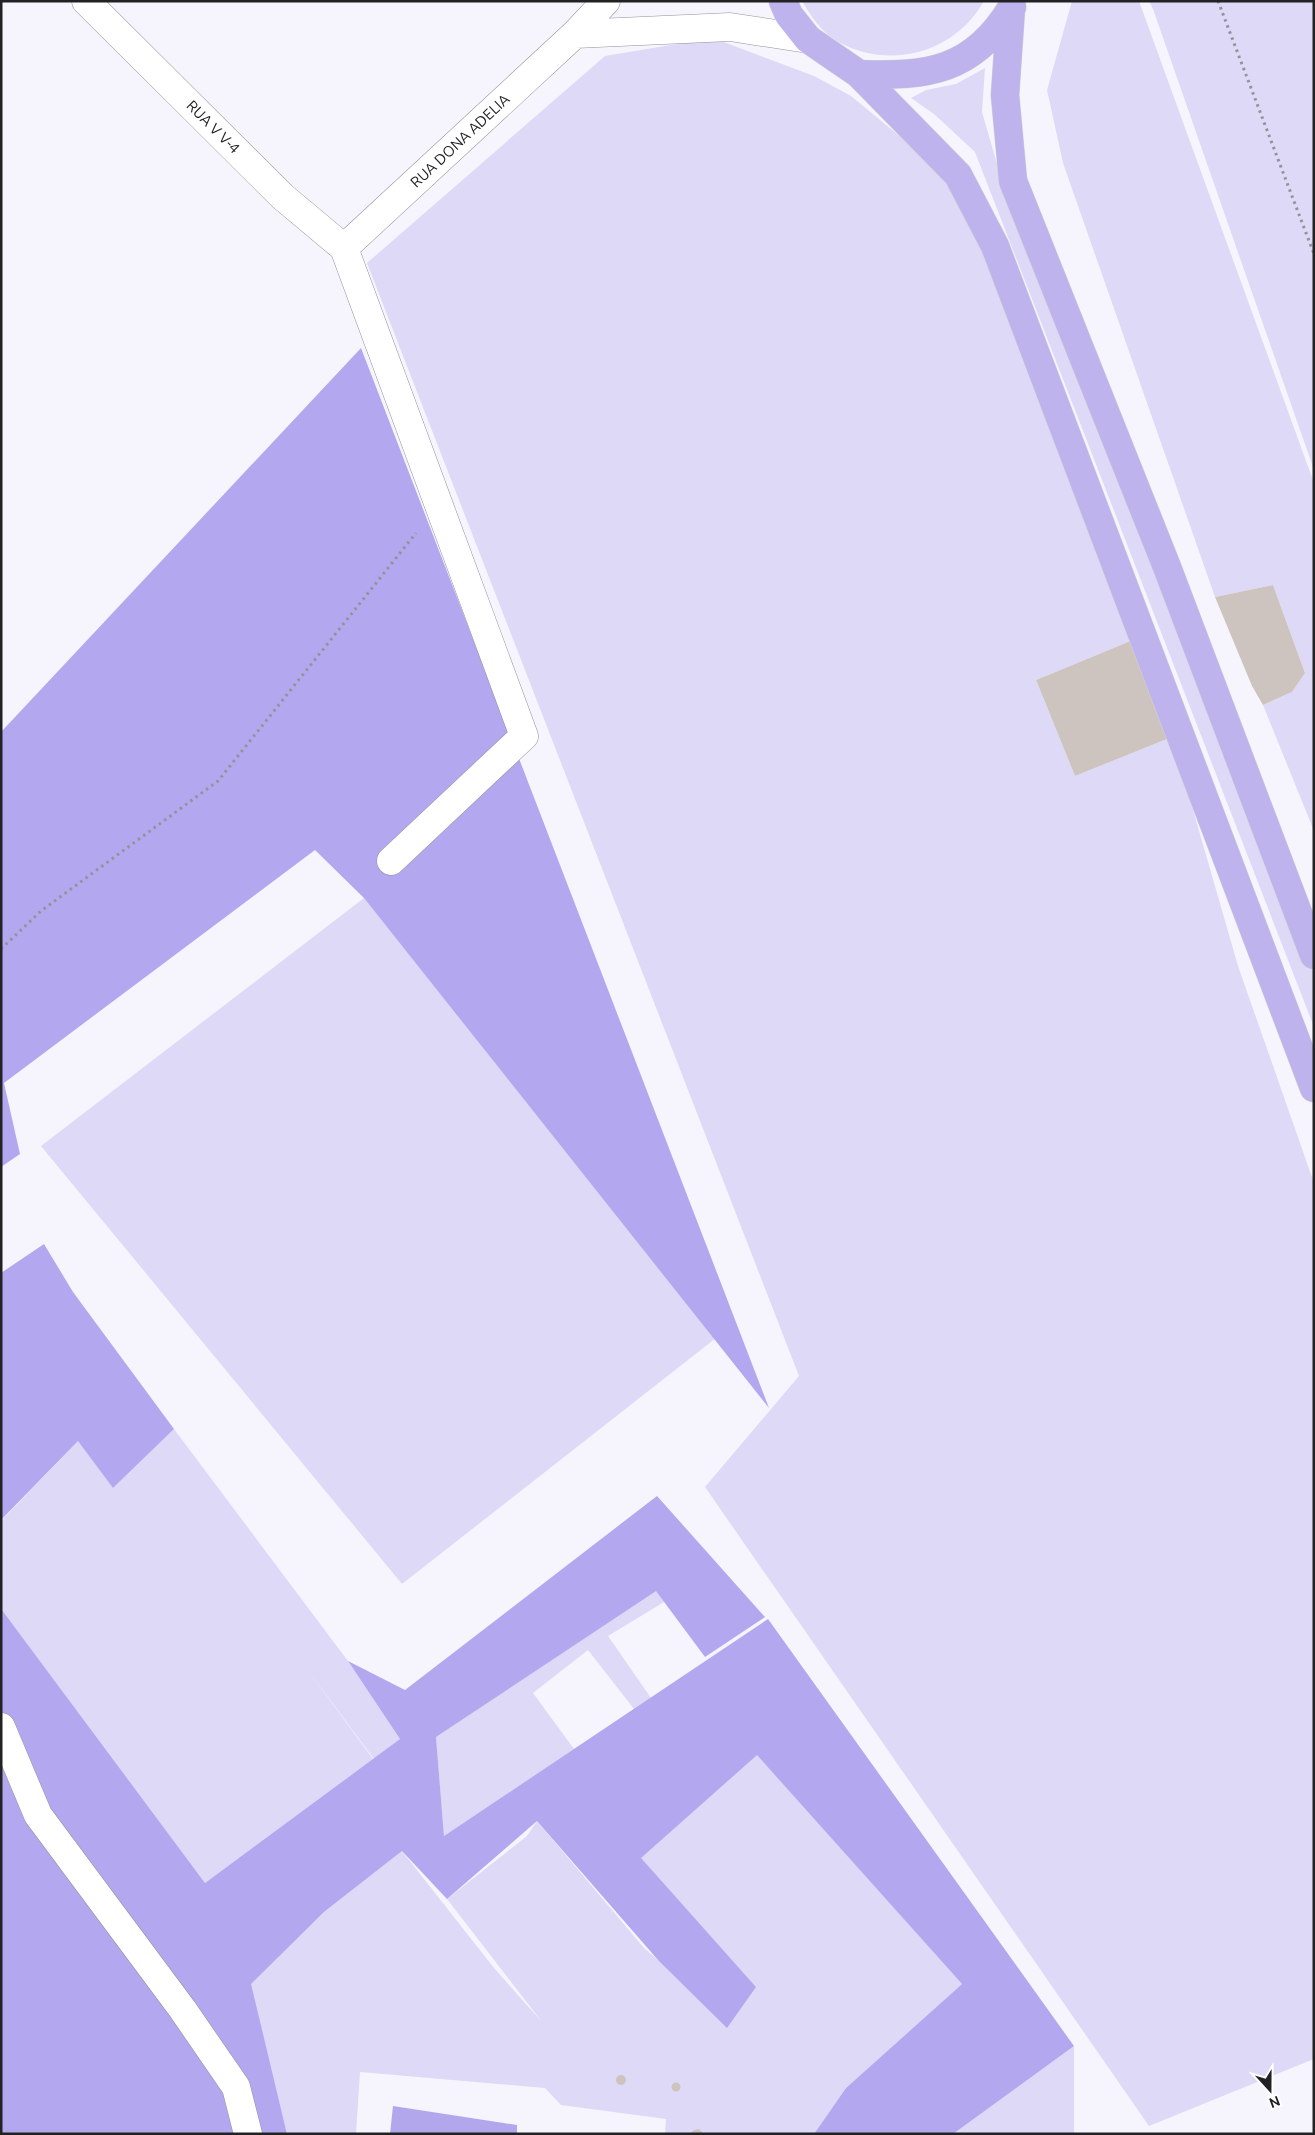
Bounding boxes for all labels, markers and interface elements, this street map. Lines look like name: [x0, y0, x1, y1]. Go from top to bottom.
street label: RUA DONA ADELIA: [407, 90, 513, 191]
street label: RUA V V-4: [183, 97, 243, 157]
north arrow: [1245, 2065, 1295, 2115]
text: N: [1267, 2093, 1282, 2111]

